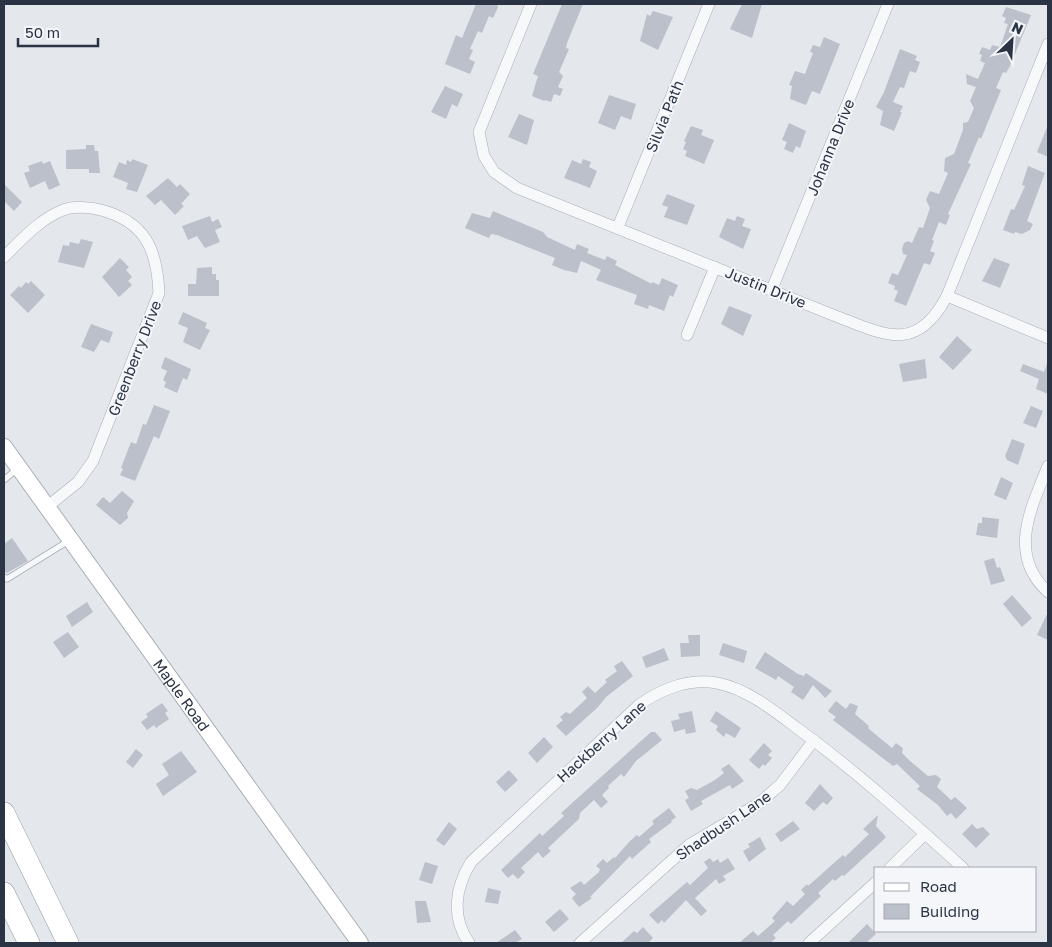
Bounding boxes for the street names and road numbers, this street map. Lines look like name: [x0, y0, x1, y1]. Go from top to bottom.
street label: Silvia Path: [641, 77, 687, 155]
street label: Johanna Drive: [802, 96, 858, 198]
street label: Justin Drive: [723, 263, 809, 311]
street label: Greenberry Drive: [104, 297, 164, 418]
street label: Maple Road: [150, 655, 214, 734]
street label: Hackberry Lane: [553, 696, 650, 786]
street label: Shadbush Lane: [672, 786, 774, 863]

